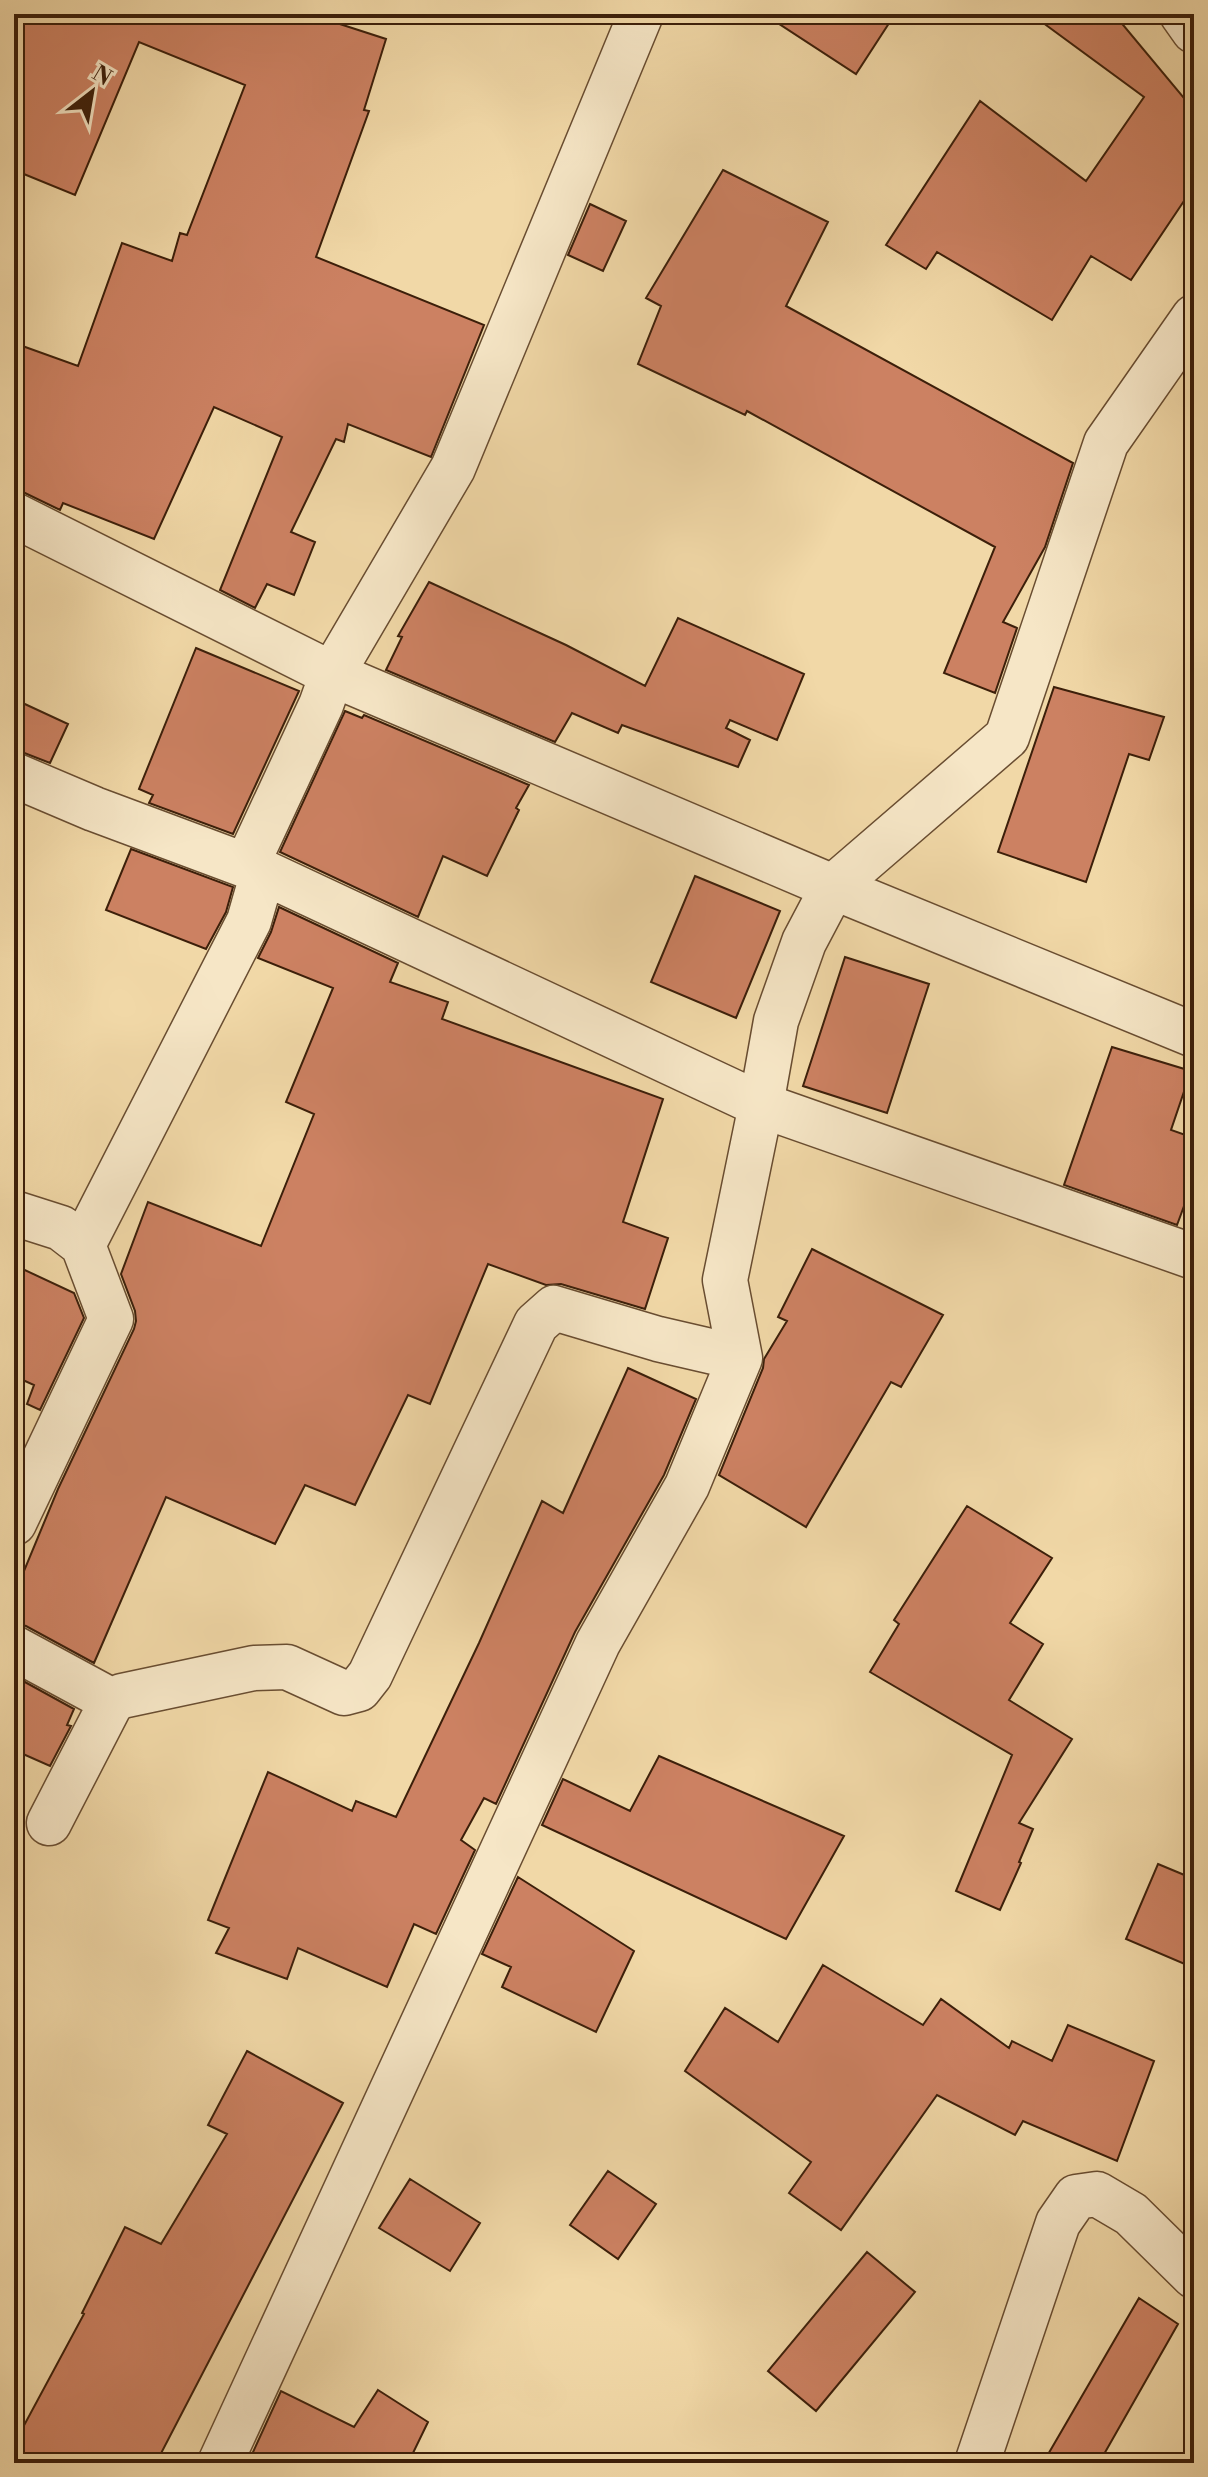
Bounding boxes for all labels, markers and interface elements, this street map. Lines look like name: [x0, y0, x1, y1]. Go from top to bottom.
north arrow: [52, 52, 132, 132]
text: N: [87, 60, 116, 93]

